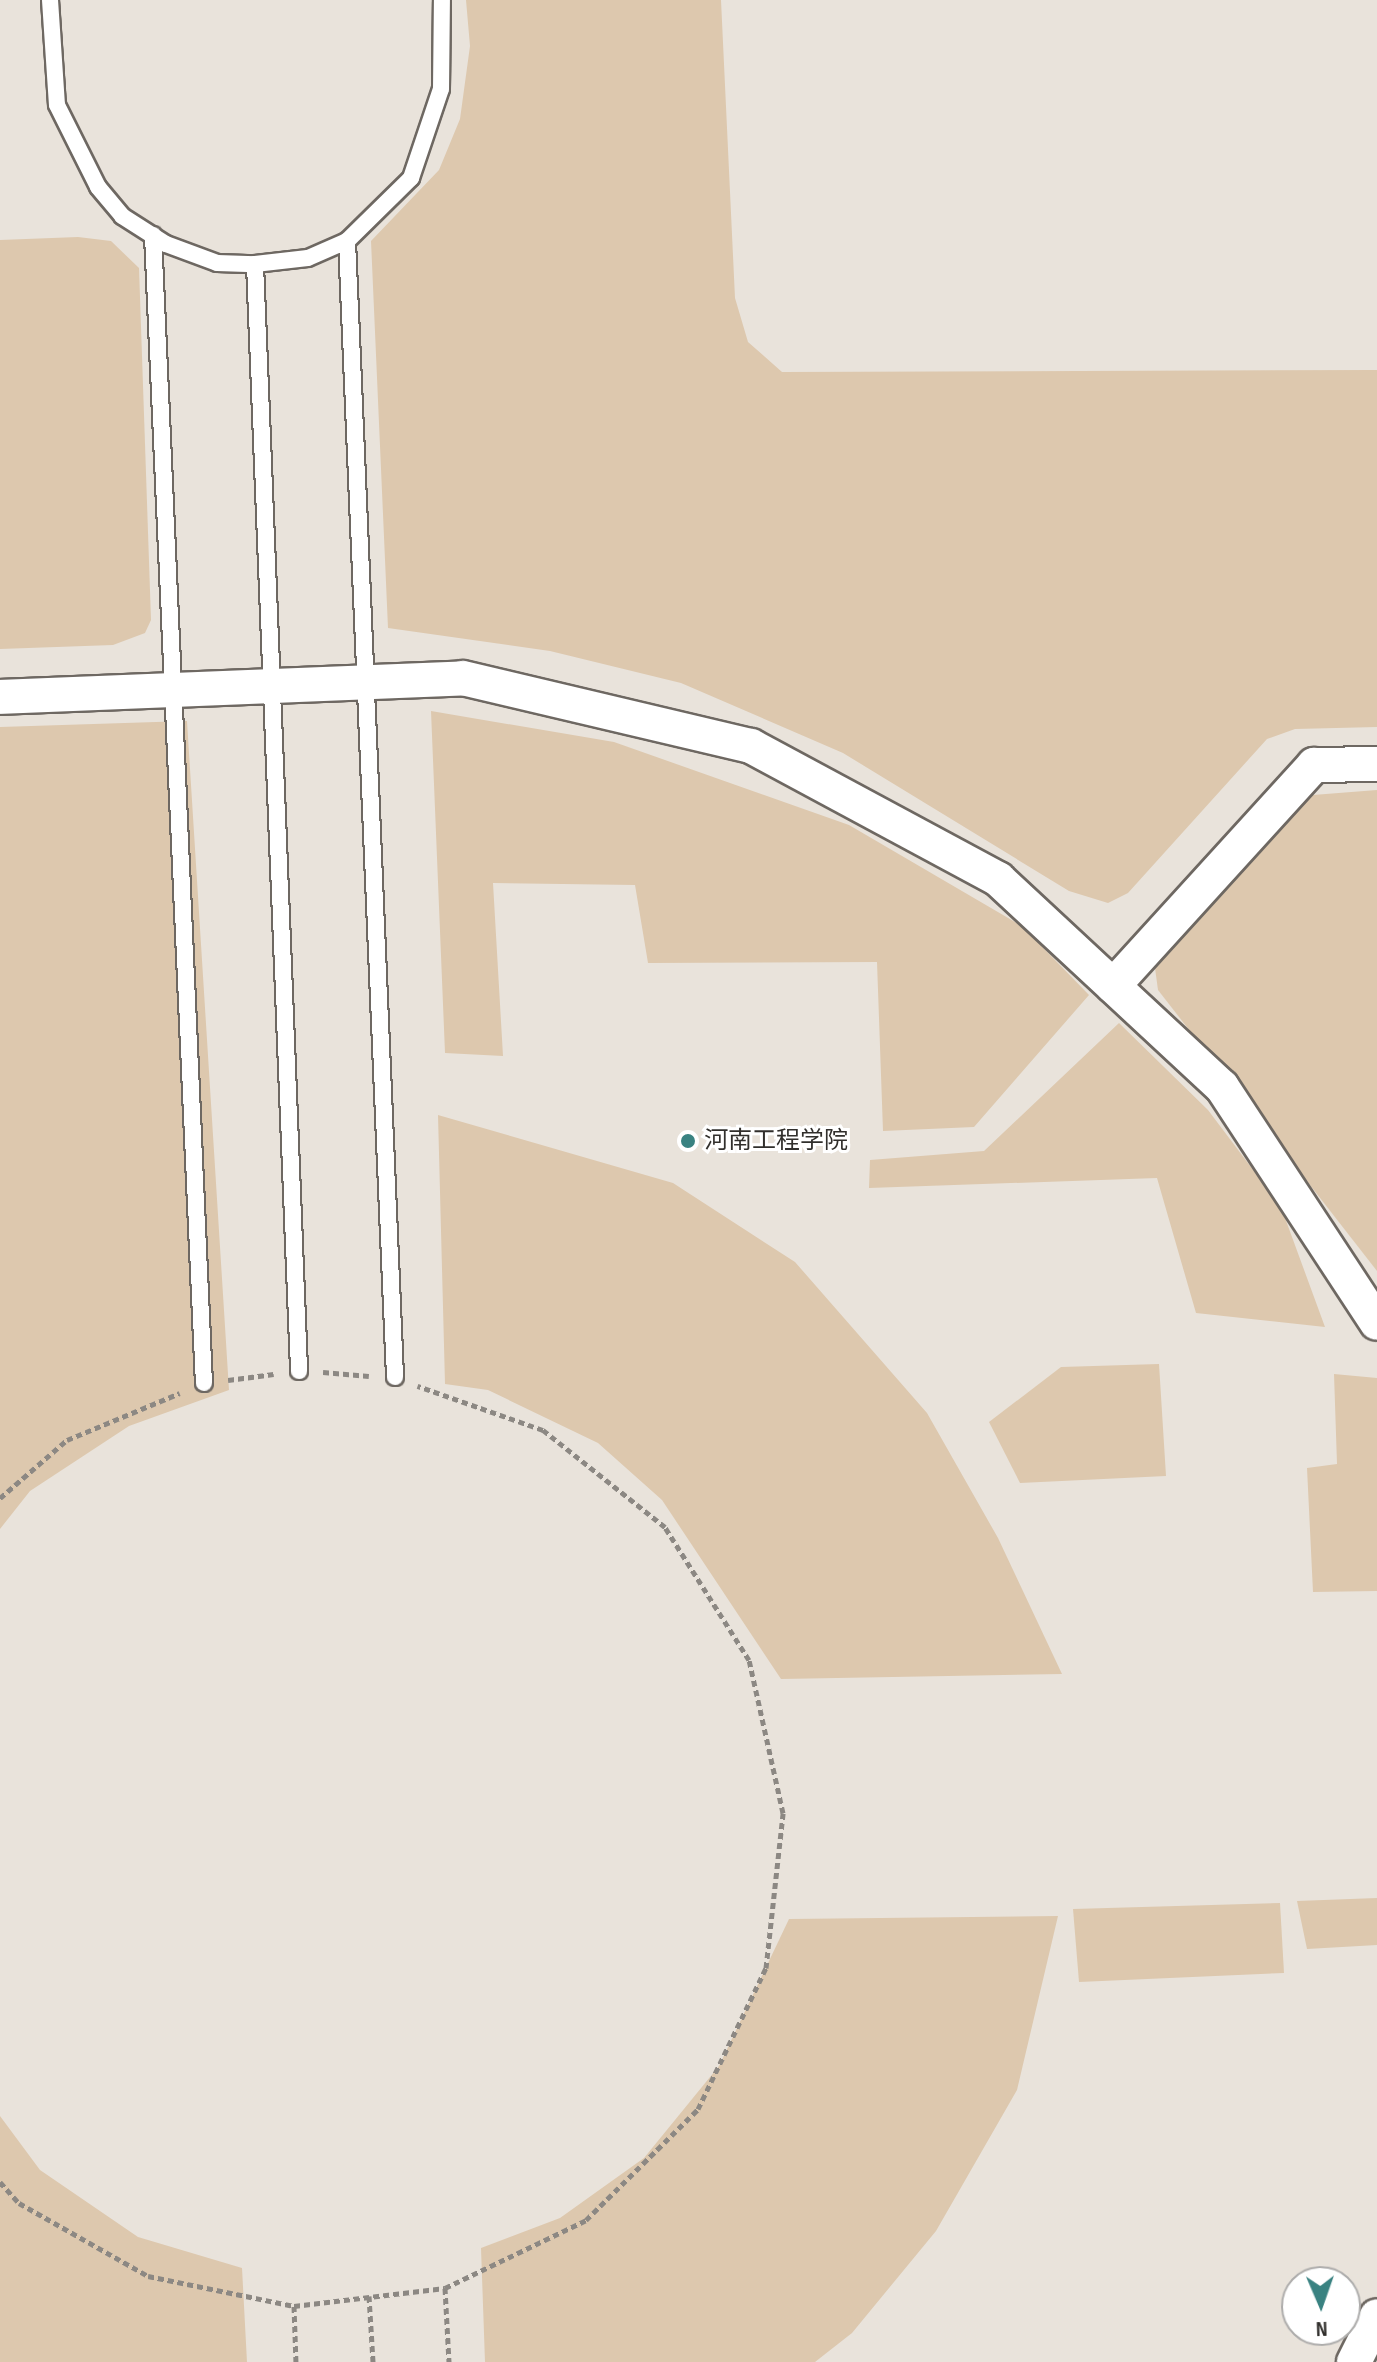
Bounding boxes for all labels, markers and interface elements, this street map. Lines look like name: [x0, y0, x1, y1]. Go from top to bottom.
place label: 河南工程学院: [704, 1127, 848, 1155]
marker: 河南工程学院: [679, 1132, 697, 1150]
north arrow: [1281, 2266, 1361, 2346]
text: N: [1315, 2315, 1328, 2342]

